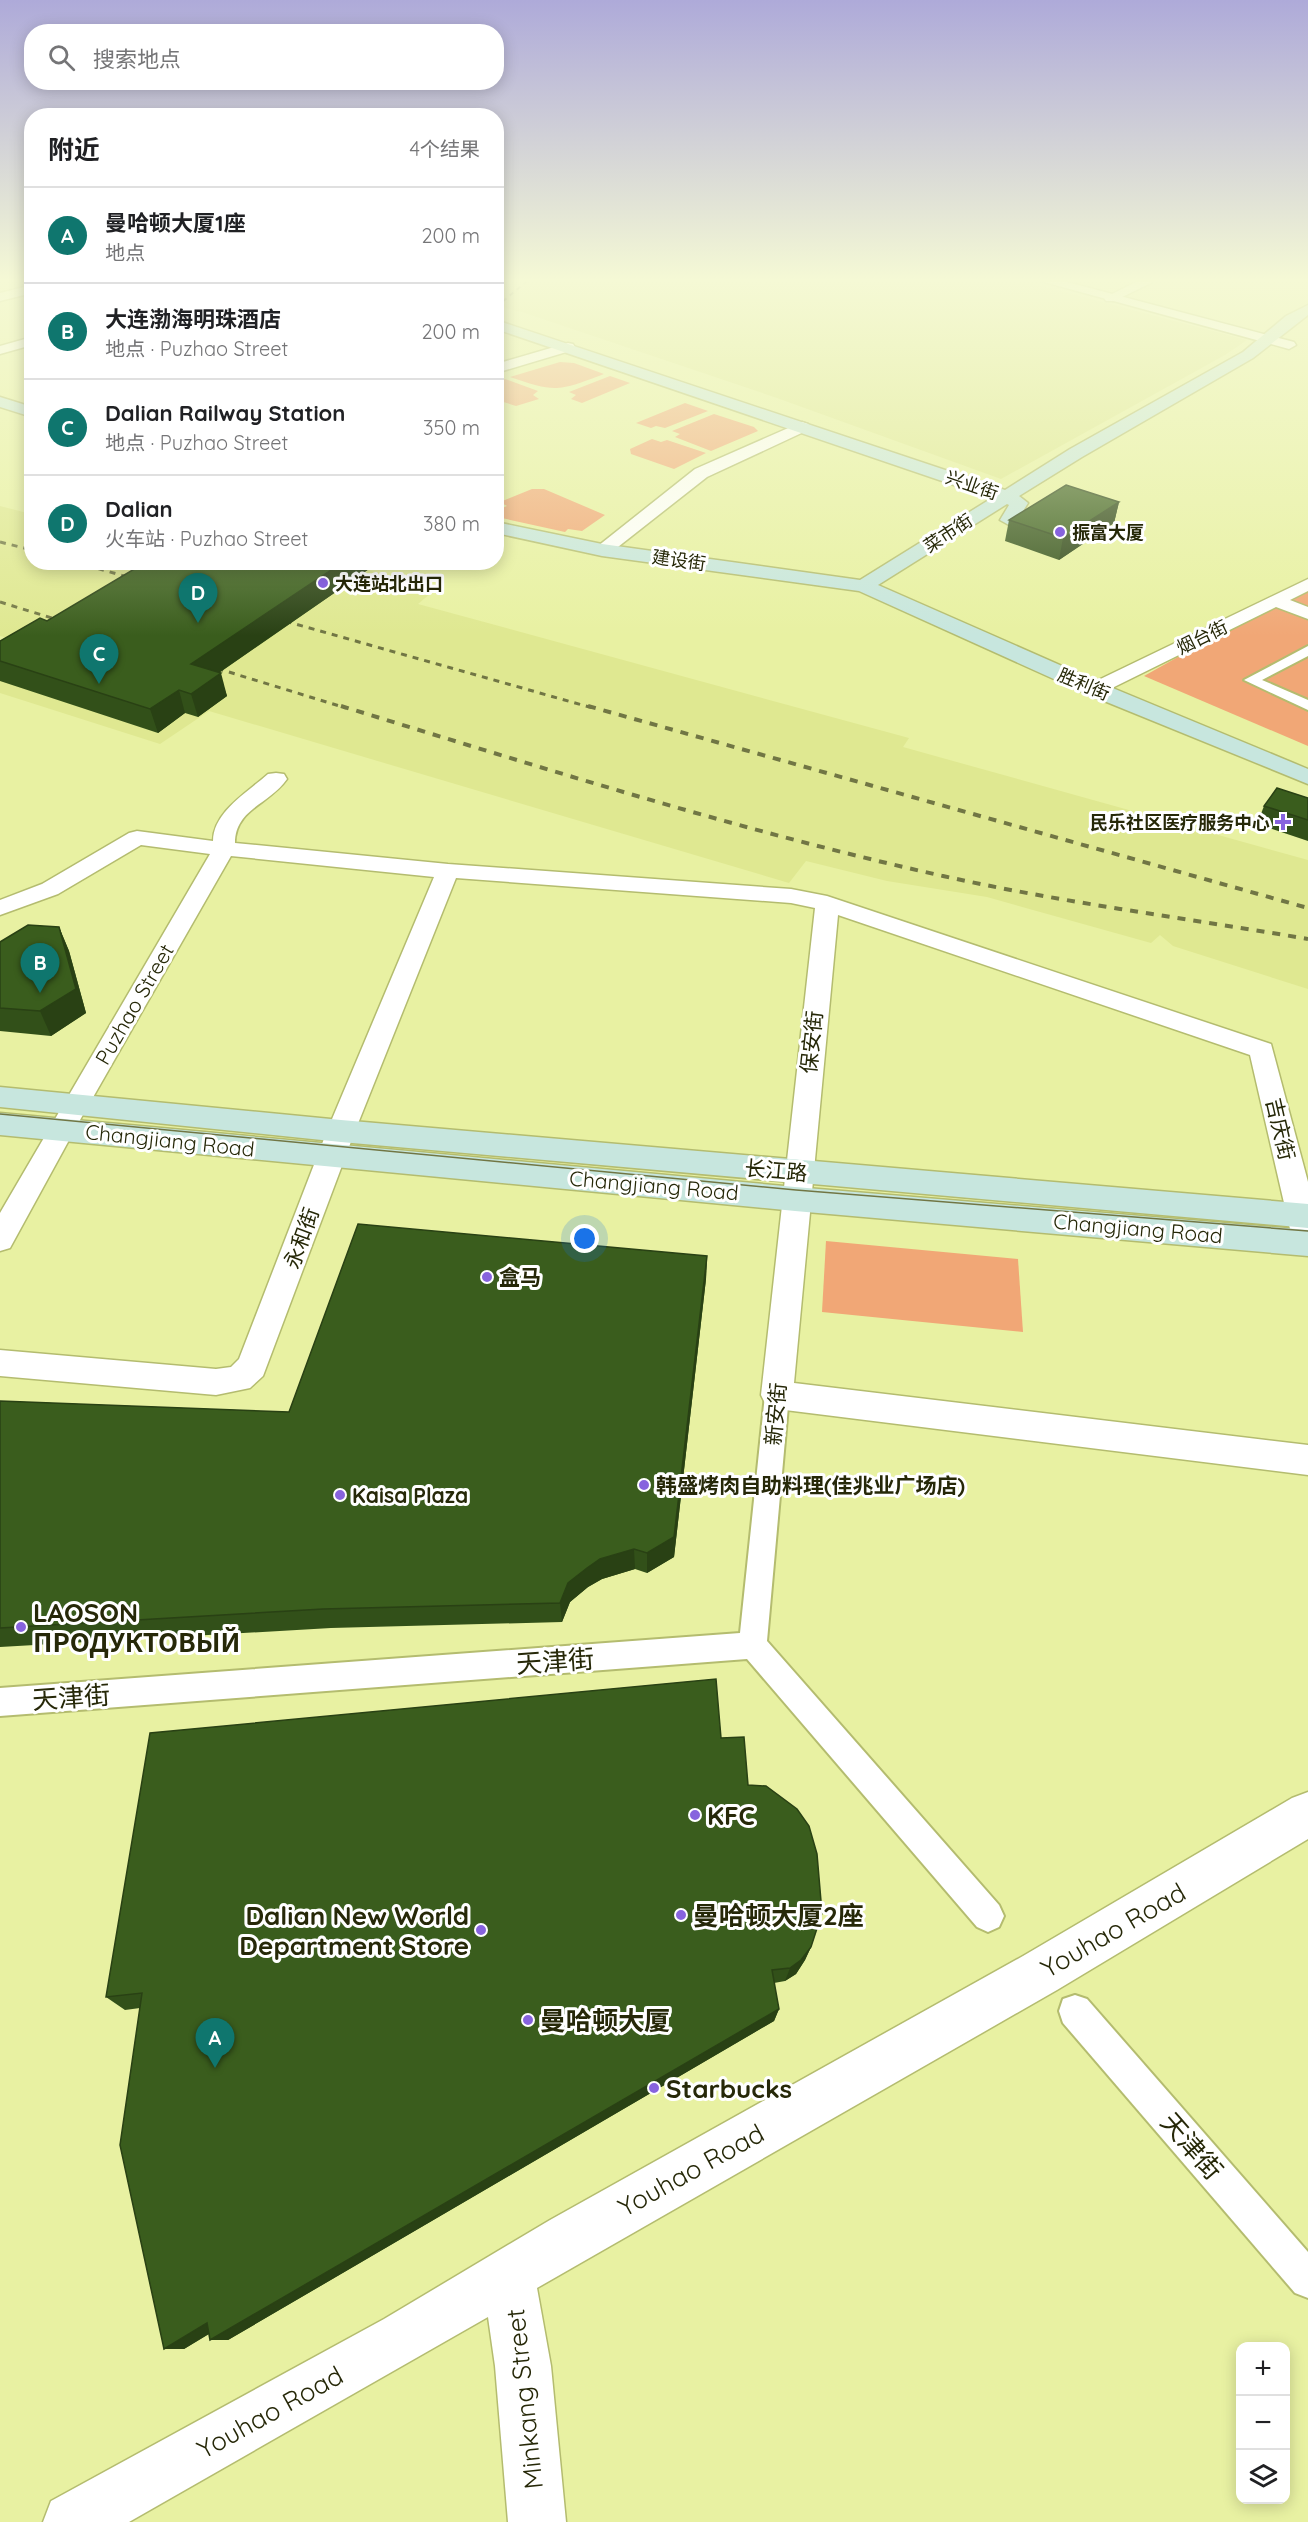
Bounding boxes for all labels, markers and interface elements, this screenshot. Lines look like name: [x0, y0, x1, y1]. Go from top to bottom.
search box: [24, 24, 504, 90]
icon: search: [45, 41, 78, 74]
text: 搜索地点: [93, 45, 181, 73]
text: 附近: [48, 133, 100, 166]
text: 4个结果: [409, 136, 480, 161]
text: 曼哈顿大厦1座: [105, 209, 246, 237]
text: A: [61, 223, 74, 248]
text: 200 m: [421, 223, 480, 248]
text: 地点: [105, 240, 145, 265]
text: 大连渤海明珠酒店: [105, 305, 281, 333]
text: B: [61, 319, 74, 344]
text: 200 m: [421, 319, 480, 344]
text: 地点 · Puzhao Street: [105, 336, 288, 361]
text: Dalian Railway Station: [105, 399, 345, 427]
text: C: [61, 415, 74, 440]
text: 350 m: [423, 415, 480, 440]
text: 地点 · Puzhao Street: [105, 430, 288, 455]
street label: 兴业街: [943, 465, 1001, 505]
text: Dalian: [105, 495, 173, 523]
street label: 菜市街: [919, 509, 977, 557]
text: D: [60, 511, 75, 536]
text: 380 m: [423, 511, 480, 536]
place label: 振富大厦: [1072, 521, 1144, 544]
marker: 振富大厦: [1053, 525, 1067, 539]
text: 火车站 · Puzhao Street: [105, 526, 308, 551]
street label: 建设街: [651, 545, 707, 575]
place label: 大连站北出口: [335, 572, 443, 595]
pin: D: [178, 574, 218, 623]
marker: 大连站北出口: [316, 576, 330, 590]
street label: 烟台街: [1173, 615, 1231, 659]
pin: C: [80, 634, 118, 684]
street label: 胜利街: [1055, 663, 1113, 705]
place label: 民乐社区医疗服务中心: [1090, 811, 1270, 834]
marker: 民乐社区医疗服务中心: [1274, 813, 1292, 831]
street label: Puzhao Street: [89, 939, 179, 1069]
pin: B: [20, 944, 60, 993]
street label: 保安街: [795, 1009, 827, 1075]
street label: 吉庆街: [1261, 1095, 1301, 1163]
street label: Changjiang Road: [84, 1118, 256, 1162]
street label: 长江路: [743, 1154, 809, 1186]
street label: Changjiang Road: [568, 1165, 740, 1205]
street label: 永和街: [278, 1204, 324, 1272]
street label: Changjiang Road: [1052, 1208, 1224, 1248]
your location: [570, 1224, 599, 1253]
place label: 盒马: [499, 1264, 541, 1290]
marker: 盒马: [480, 1270, 494, 1284]
street label: 新安街: [759, 1381, 791, 1447]
place label: 韩盛烤肉自助料理(佳兆业广场店): [656, 1472, 965, 1498]
marker: 韩盛烤肉自助料理(佳兆业广场店): [637, 1478, 651, 1492]
place label: Kaisa Plaza: [352, 1482, 468, 1508]
marker: Kaisa Plaza: [333, 1488, 347, 1502]
place label: LAOSON ПРОДУКТОВЫЙ: [33, 1596, 240, 1659]
marker: LAOSON ПРОДУКТОВЫЙ: [14, 1620, 28, 1634]
street label: 天津街: [515, 1642, 595, 1680]
street label: 天津街: [31, 1678, 111, 1716]
place label: KFC: [707, 1799, 755, 1832]
marker: KFC: [688, 1808, 702, 1822]
street label: Youhao Road: [1035, 1875, 1191, 1985]
place label: Dalian New World Department Store: [239, 1899, 469, 1962]
place label: 曼哈顿大厦2座: [693, 1899, 864, 1932]
marker: 曼哈顿大厦2座: [674, 1908, 688, 1922]
marker: Dalian New World Department Store: [474, 1923, 488, 1937]
place label: 曼哈顿大厦: [540, 2004, 670, 2037]
marker: 曼哈顿大厦: [521, 2013, 535, 2027]
pin: A: [196, 2018, 234, 2068]
place label: Starbucks: [666, 2072, 792, 2105]
marker: Starbucks: [647, 2081, 661, 2095]
street label: 天津街: [1154, 2106, 1230, 2186]
street label: Youhao Road: [612, 2116, 770, 2224]
street label: Minkang Street: [498, 2307, 550, 2491]
map controls: [1236, 2342, 1290, 2504]
button: +: [1236, 2342, 1290, 2396]
street label: Youhao Road: [191, 2358, 349, 2466]
button: −: [1236, 2396, 1290, 2450]
button: layers: [1236, 2450, 1290, 2504]

